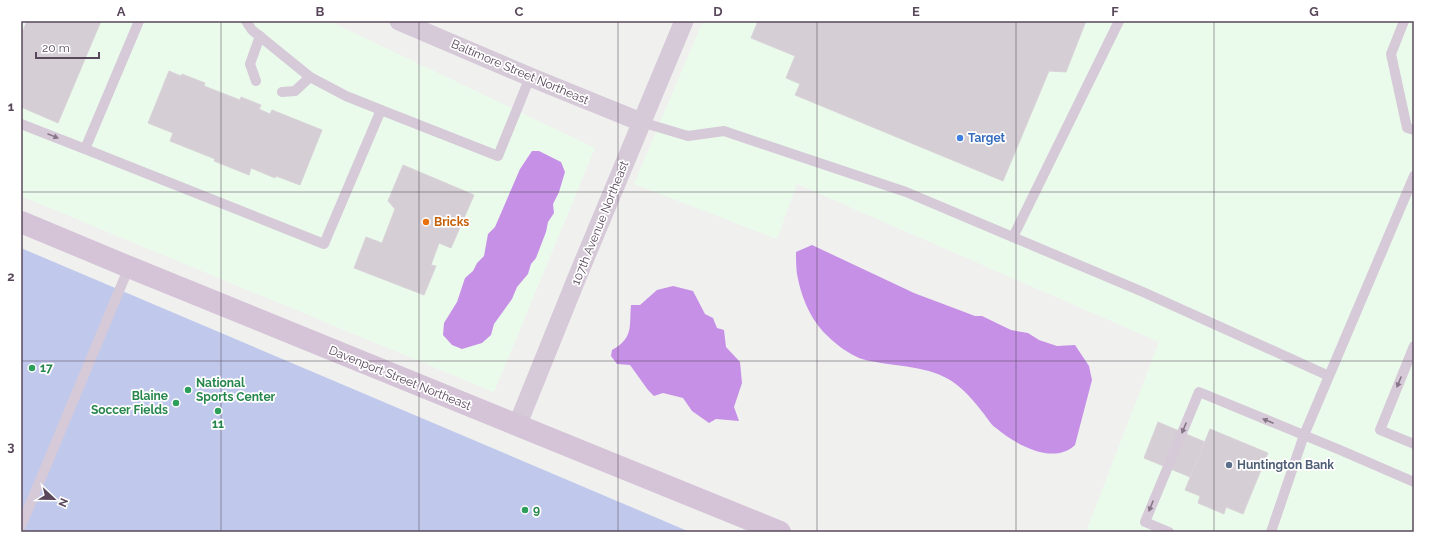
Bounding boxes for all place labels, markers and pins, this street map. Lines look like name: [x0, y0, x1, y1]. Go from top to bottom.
place label: Target: [968, 131, 1006, 145]
marker: Target: [955, 133, 965, 143]
place label: Bricks: [434, 215, 469, 229]
marker: Bricks: [421, 217, 431, 227]
place label: 17: [40, 361, 53, 375]
marker: 17: [27, 363, 37, 373]
place label: National Sports Center: [196, 376, 276, 404]
marker: National Sports Center: [183, 385, 193, 395]
place label: Blaine Soccer Fields: [91, 389, 168, 417]
marker: Blaine Soccer Fields: [171, 398, 181, 408]
marker: 11: [213, 406, 223, 416]
place label: 11: [212, 417, 224, 431]
place label: Huntington Bank: [1237, 458, 1334, 472]
marker: Huntington Bank: [1224, 460, 1234, 470]
place label: 9: [533, 503, 540, 517]
marker: 9: [520, 505, 530, 515]

